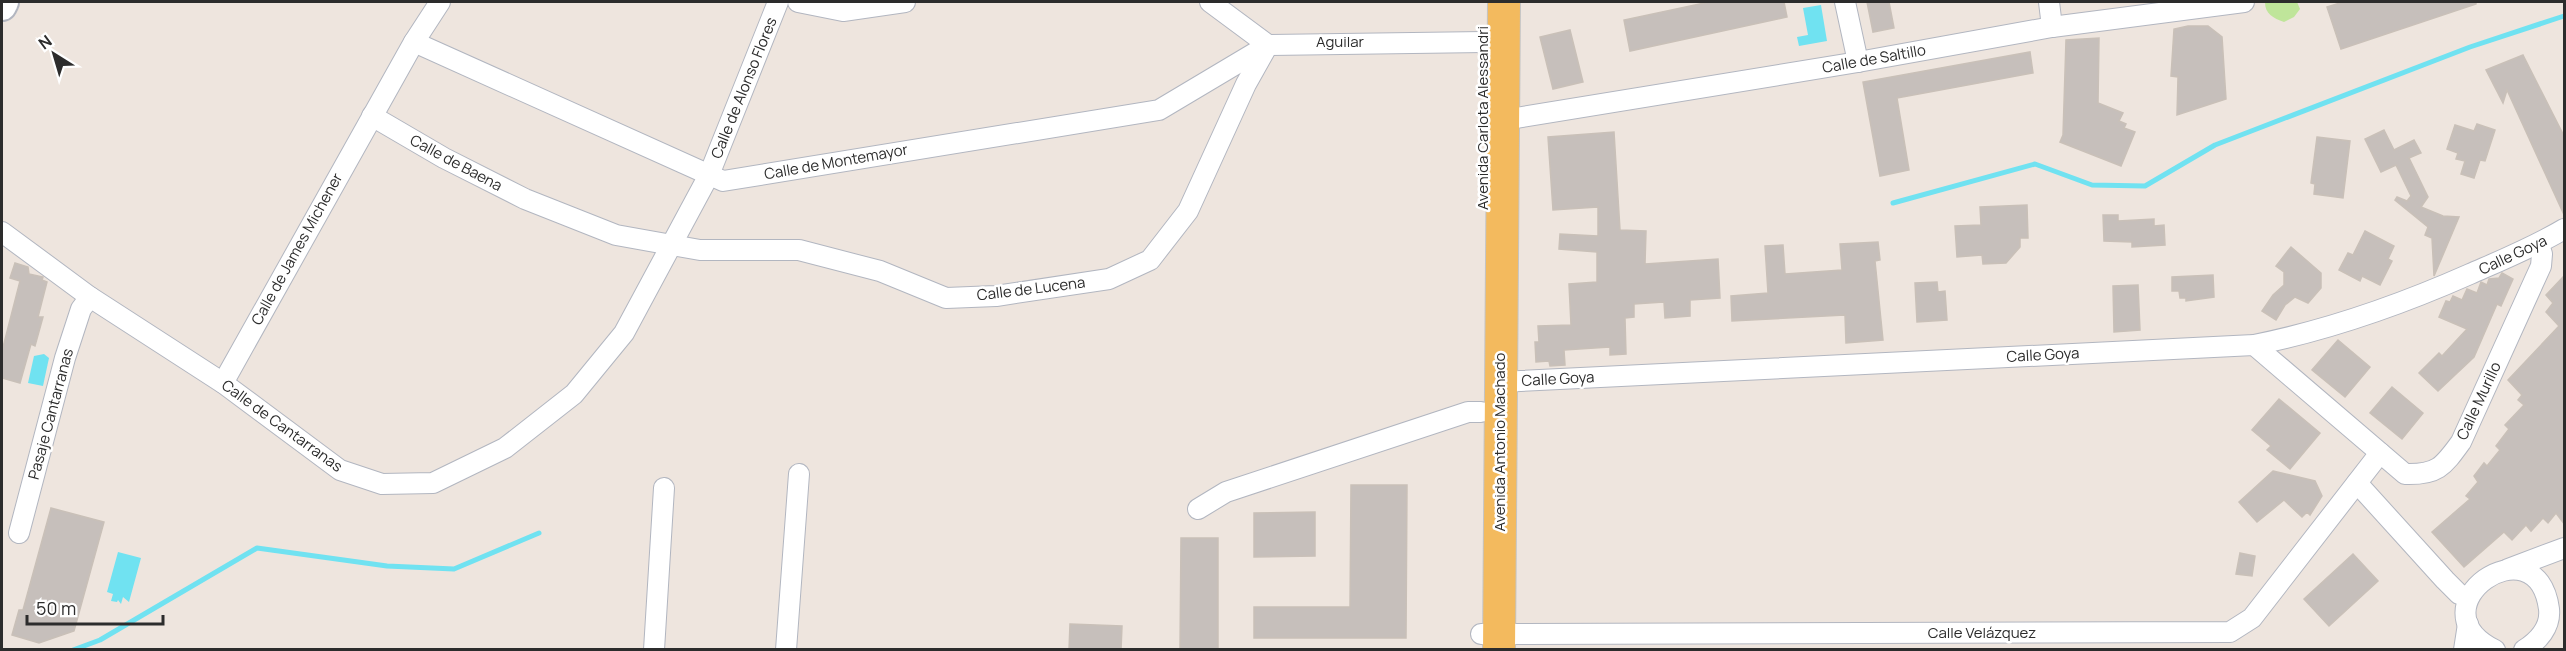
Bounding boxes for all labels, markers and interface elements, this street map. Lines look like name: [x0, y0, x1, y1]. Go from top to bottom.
street label: Calle de Alonso Flores: [706, 14, 782, 162]
north arrow: [24, 24, 84, 84]
street label: Avenida Carlota Alessandri: [1472, 26, 1493, 210]
text: N: [34, 30, 56, 54]
street label: Aguilar: [1316, 31, 1365, 52]
street label: Calle de Saltillo: [1820, 39, 1928, 78]
street label: Calle de Baena: [406, 129, 506, 196]
street label: Calle de Montemayor: [762, 138, 910, 184]
street label: Calle de James Michener: [246, 168, 347, 329]
street label: Calle Goya: [2475, 230, 2550, 279]
street label: Calle de Lucena: [976, 271, 1086, 306]
street label: Calle Goya: [2006, 342, 2080, 367]
street label: Pasaje Cantarranas: [23, 346, 78, 482]
street label: Avenida Antonio Machado: [1489, 352, 1510, 531]
street label: Calle Murillo: [2451, 358, 2506, 443]
street label: Calle Goya: [1521, 366, 1595, 391]
street label: Calle de Cantarranas: [218, 375, 347, 477]
scale bar: [27, 588, 164, 626]
text: 50 m: [36, 596, 76, 620]
street label: Calle Velázquez: [1928, 622, 2036, 643]

